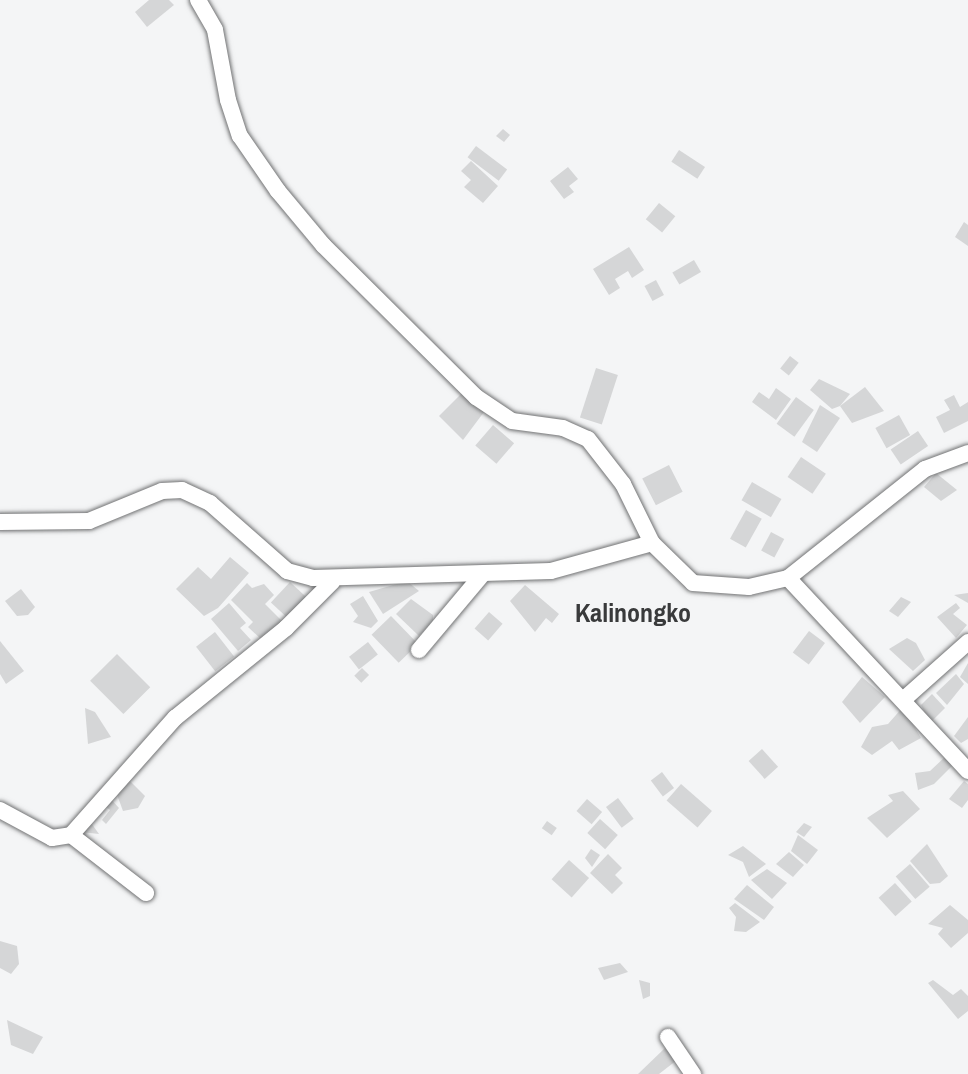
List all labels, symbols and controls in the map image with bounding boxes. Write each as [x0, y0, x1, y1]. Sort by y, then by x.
district label: Kalinongko [575, 597, 691, 629]

